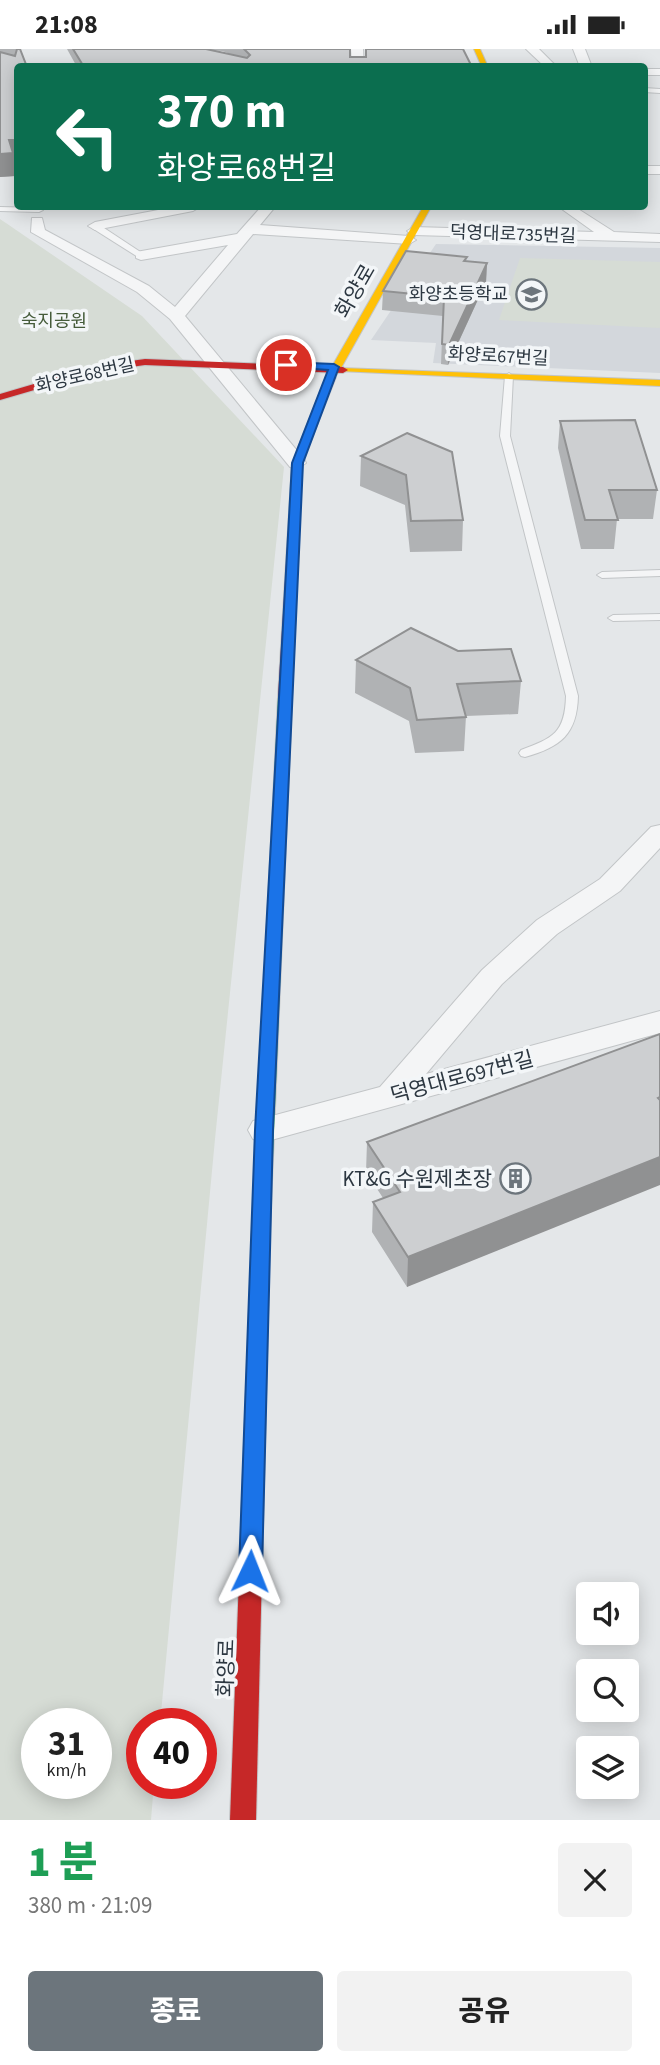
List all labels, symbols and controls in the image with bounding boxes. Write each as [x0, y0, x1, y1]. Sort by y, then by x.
text: 21:08 [35, 6, 98, 43]
text: 370 m [157, 77, 286, 147]
icon: left [42, 91, 133, 182]
text: 화양로68번길 [157, 146, 336, 192]
street label: 덕영대로735번길 [449, 220, 576, 249]
street label: 화양로 [328, 258, 382, 324]
school or university icon: 화양초등학교 [514, 277, 548, 311]
place label: 화양초등학교 [409, 282, 508, 307]
park label: 숙지공원 [21, 309, 87, 334]
pin [256, 335, 316, 395]
street label: 화양로67번길 [447, 341, 549, 372]
icon: arrive [267, 346, 305, 384]
street label: 화양로68번길 [33, 352, 137, 399]
street label: 덕영대로697번길 [387, 1043, 537, 1111]
building icon: KT&G 수원제초장 [498, 1162, 532, 1196]
place label: KT&G 수원제초장 [342, 1164, 492, 1194]
position arrow [213, 1534, 287, 1608]
map controls [576, 1582, 639, 1799]
button: sound [576, 1582, 639, 1645]
street label: 화양로 [210, 1639, 242, 1697]
button: search [576, 1659, 639, 1722]
speed limit sign: 40 [126, 1708, 217, 1799]
text: 31 [48, 1719, 85, 1769]
button: layers [576, 1736, 639, 1799]
text: km/h [47, 1758, 86, 1783]
text: 1 분 [28, 1833, 97, 1893]
button: close [558, 1843, 632, 1917]
text: 380 m · 21:09 [28, 1889, 152, 1922]
button: 종료 [28, 1971, 323, 2051]
button: 공유 [337, 1971, 632, 2051]

